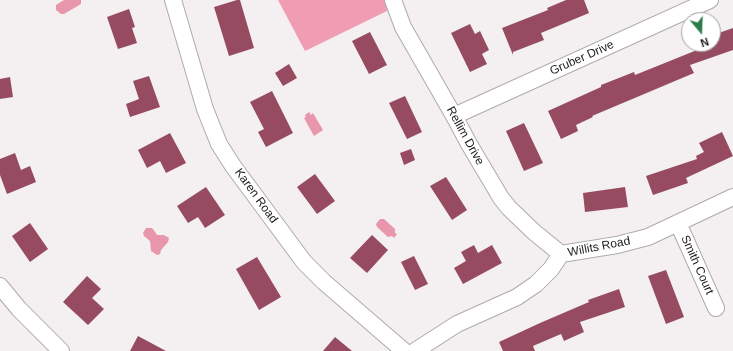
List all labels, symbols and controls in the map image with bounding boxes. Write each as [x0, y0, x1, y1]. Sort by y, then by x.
north arrow [681, 12, 721, 52]
text: N [699, 35, 710, 49]
street label: Gruber Drive [548, 37, 616, 79]
street label: Rellim Drive [443, 104, 487, 168]
street label: Karen Road [231, 166, 281, 226]
street label: Smith Court [678, 233, 716, 297]
street label: Willits Road [567, 234, 631, 260]

